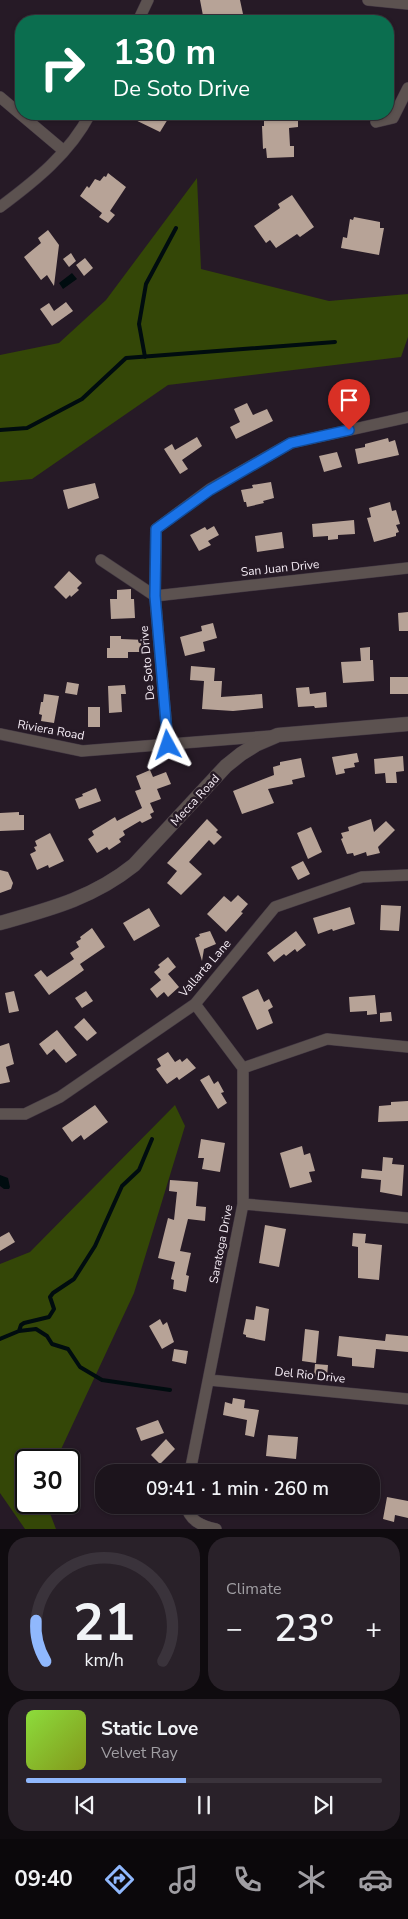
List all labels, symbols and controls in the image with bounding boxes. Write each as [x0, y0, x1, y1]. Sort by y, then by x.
text: 130 m [113, 29, 216, 76]
icon: right [30, 35, 95, 100]
text: De Soto Drive [113, 74, 250, 104]
pin [328, 379, 370, 430]
icon: arrive [335, 386, 363, 414]
street label: San Juan Drive [240, 556, 320, 580]
street label: De Soto Drive [136, 625, 158, 701]
street label: Riviera Road [16, 716, 86, 744]
position arrow [141, 718, 193, 770]
street label: Mecca Road [167, 771, 223, 829]
street label: Vallarta Lane [175, 936, 235, 1001]
street label: Saratoga Drive [206, 1203, 236, 1285]
street label: Del Rio Drive [274, 1363, 346, 1387]
speed limit sign: 30 [15, 1449, 80, 1514]
text: 09:41 · 1 min · 260 m [146, 1476, 329, 1502]
text: Climate [226, 1578, 281, 1600]
text: 21 [73, 1587, 135, 1658]
text: 23° [274, 1603, 334, 1654]
text: − [226, 1610, 243, 1648]
text: + [365, 1610, 382, 1648]
text: km/h [84, 1648, 124, 1672]
text: Static Love [101, 1716, 198, 1742]
text: Velvet Ray [101, 1742, 178, 1764]
icon: previous [71, 1791, 99, 1819]
icon: pause [190, 1791, 218, 1819]
icon: next [309, 1791, 337, 1819]
icon: directions [102, 1862, 137, 1897]
icon: music [166, 1862, 201, 1897]
icon: phone [230, 1862, 265, 1897]
icon: climate [294, 1862, 329, 1897]
icon: car [358, 1862, 393, 1897]
text: 09:40 [15, 1864, 73, 1894]

